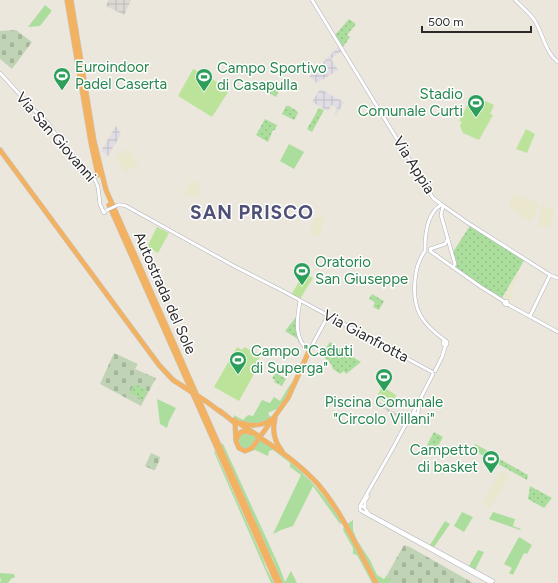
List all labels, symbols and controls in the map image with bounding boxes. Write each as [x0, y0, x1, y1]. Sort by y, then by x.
scale bar [422, 8, 531, 34]
text: 500 m [428, 15, 463, 29]
place label: Euroindoor Padel Caserta [75, 58, 167, 93]
place label: Campo Sportivo di Casapulla [217, 59, 327, 94]
sports icon: Euroindoor Padel Caserta [52, 66, 72, 91]
sports icon: Campo Sportivo di Casapulla [194, 67, 214, 92]
place label: Stadio Comunale Curti [358, 85, 463, 120]
street label: Via San Giovanni [12, 88, 100, 186]
sports icon: Stadio Comunale Curti [466, 93, 486, 118]
street label: Via Appia [389, 133, 439, 197]
district label: SAN PRISCO [190, 201, 314, 224]
street label: Autostrada del Sole [130, 229, 200, 357]
place label: Oratorio San Giuseppe [315, 253, 408, 288]
sports icon: Oratorio San Giuseppe [292, 261, 312, 286]
street label: Via Gianfrotta [320, 306, 412, 366]
place label: Campo "Caduti di Superga" [251, 342, 353, 377]
sports icon: Campo "Caduti di Superga" [228, 350, 248, 375]
sports icon: Piscina Comunale "Circolo Villani" [374, 367, 394, 392]
place label: Piscina Comunale "Circolo Villani" [325, 393, 443, 428]
place label: Campetto di basket [410, 441, 478, 476]
sports icon: Campetto di basket [481, 449, 501, 474]

